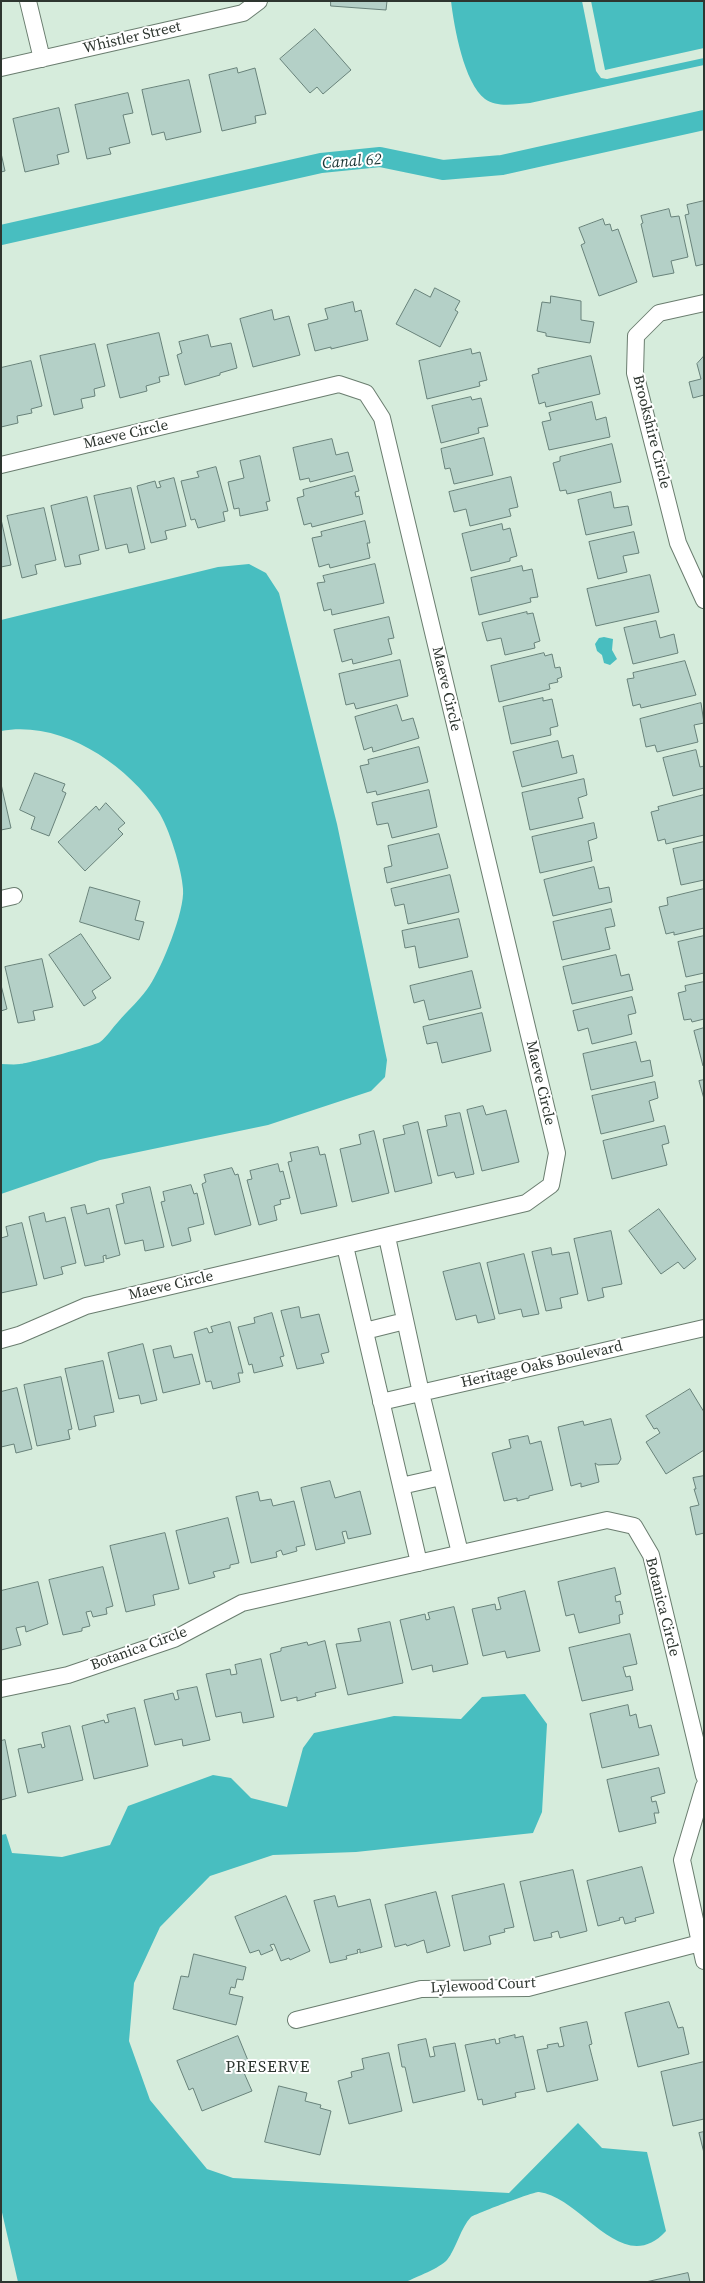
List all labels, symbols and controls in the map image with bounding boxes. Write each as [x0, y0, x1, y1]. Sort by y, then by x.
street label: Whistler Street [81, 18, 183, 58]
water label: Canal 62 [322, 150, 382, 174]
street label: Brookshire Circle [628, 373, 674, 491]
street label: Maeve Circle [82, 417, 170, 453]
street label: Maeve Circle [428, 645, 464, 733]
street label: Maeve Circle [522, 1039, 558, 1127]
street label: Maeve Circle [127, 1268, 215, 1304]
street label: Heritage Oaks Boulevard [459, 1338, 625, 1392]
street label: Botanica Circle [641, 1556, 683, 1658]
street label: Botanica Circle [88, 1623, 190, 1675]
street label: Lylewood Court [430, 1974, 536, 1998]
district label: PRESERVE [225, 2058, 311, 2078]

